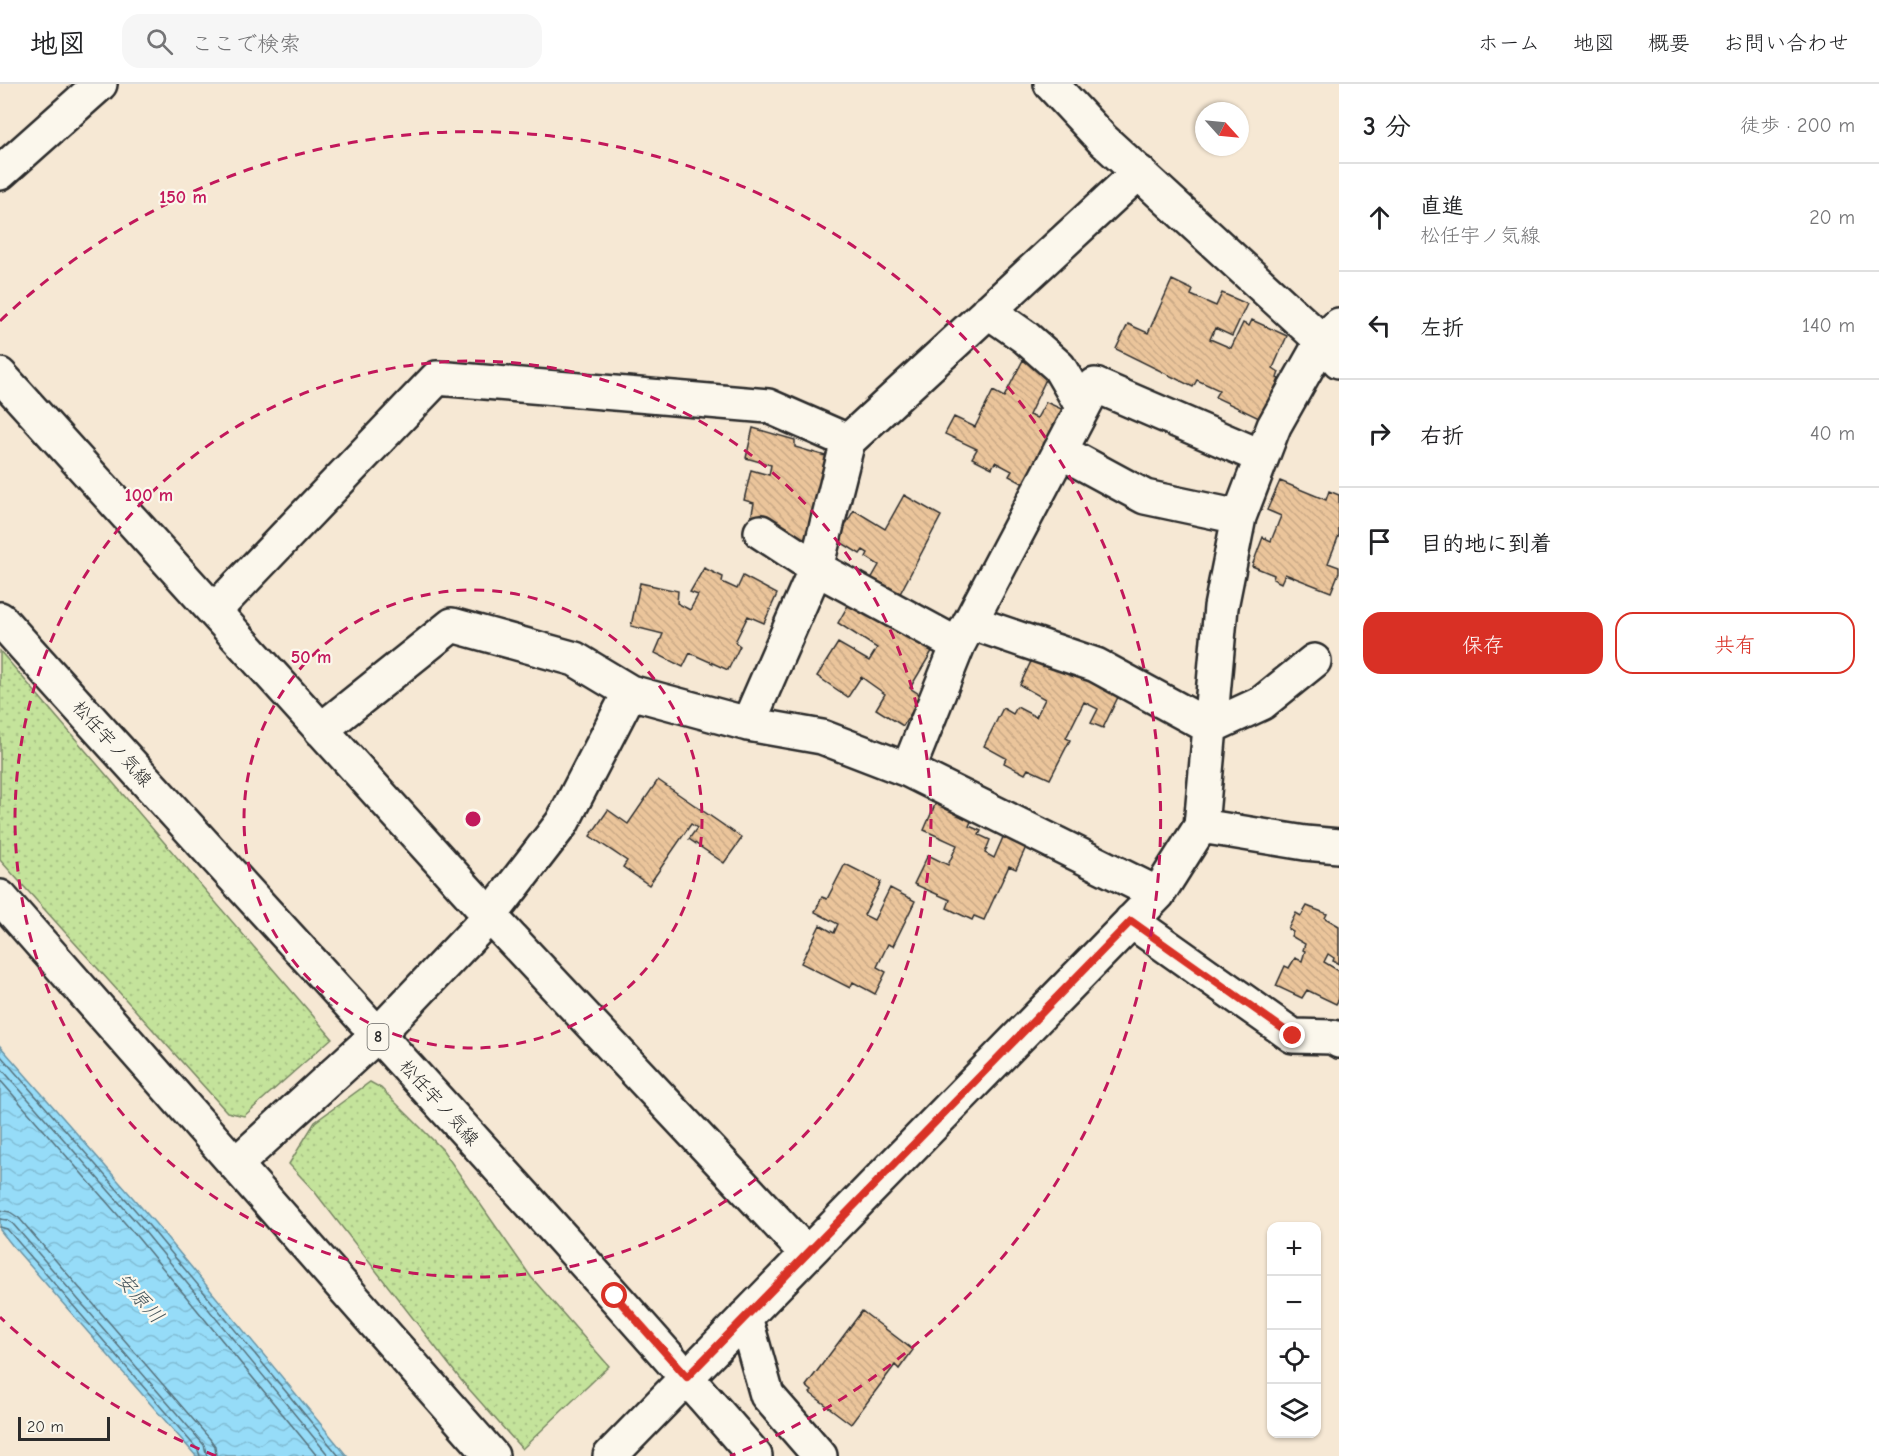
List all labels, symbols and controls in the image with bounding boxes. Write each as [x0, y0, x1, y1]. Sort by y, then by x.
search box [122, 14, 542, 68]
icon: search [143, 25, 176, 58]
text: 地図 [30, 28, 86, 60]
text: ここで検索 [191, 31, 301, 57]
text: ホーム [1478, 31, 1540, 55]
text: 地図 [1573, 31, 1615, 55]
text: 概要 [1648, 31, 1690, 55]
text: お問い合わせ [1723, 31, 1849, 55]
north arrow [1195, 102, 1249, 156]
text: 3 分 [1363, 112, 1411, 142]
text: 徒歩 · 200 m [1740, 114, 1855, 137]
text: 150 m [159, 187, 207, 208]
text: 直進 [1420, 193, 1464, 219]
icon: ahead [1363, 201, 1396, 234]
text: 20 m [1809, 206, 1855, 229]
text: 松任宇ノ気線 [1420, 224, 1540, 247]
icon: left [1363, 309, 1396, 342]
text: 140 m [1802, 314, 1855, 337]
text: 左折 [1420, 315, 1464, 341]
icon: right [1363, 417, 1396, 450]
text: 40 m [1810, 422, 1855, 445]
text: 右折 [1420, 423, 1464, 449]
text: 100 m [125, 485, 173, 506]
icon: arrive [1363, 525, 1396, 558]
text: 目的地に到着 [1420, 531, 1552, 557]
button: 保存 [1363, 612, 1603, 674]
button: 共有 [1615, 612, 1855, 674]
text: 50 m [291, 647, 331, 668]
street label: 松任宇ノ気線 [68, 697, 156, 791]
centre of rings [463, 809, 483, 829]
route end [1279, 1022, 1305, 1048]
road number: 8 [368, 1024, 388, 1050]
street label: 松任宇ノ気線 [395, 1056, 483, 1150]
map controls [1267, 1222, 1321, 1438]
button: + [1267, 1222, 1321, 1276]
water label: 安原川 [111, 1268, 169, 1328]
button: − [1267, 1276, 1321, 1330]
route start [601, 1282, 627, 1308]
button: locate [1267, 1330, 1321, 1384]
button: layers [1267, 1384, 1321, 1438]
scale bar [18, 1414, 110, 1442]
text: 20 m [27, 1418, 64, 1436]

